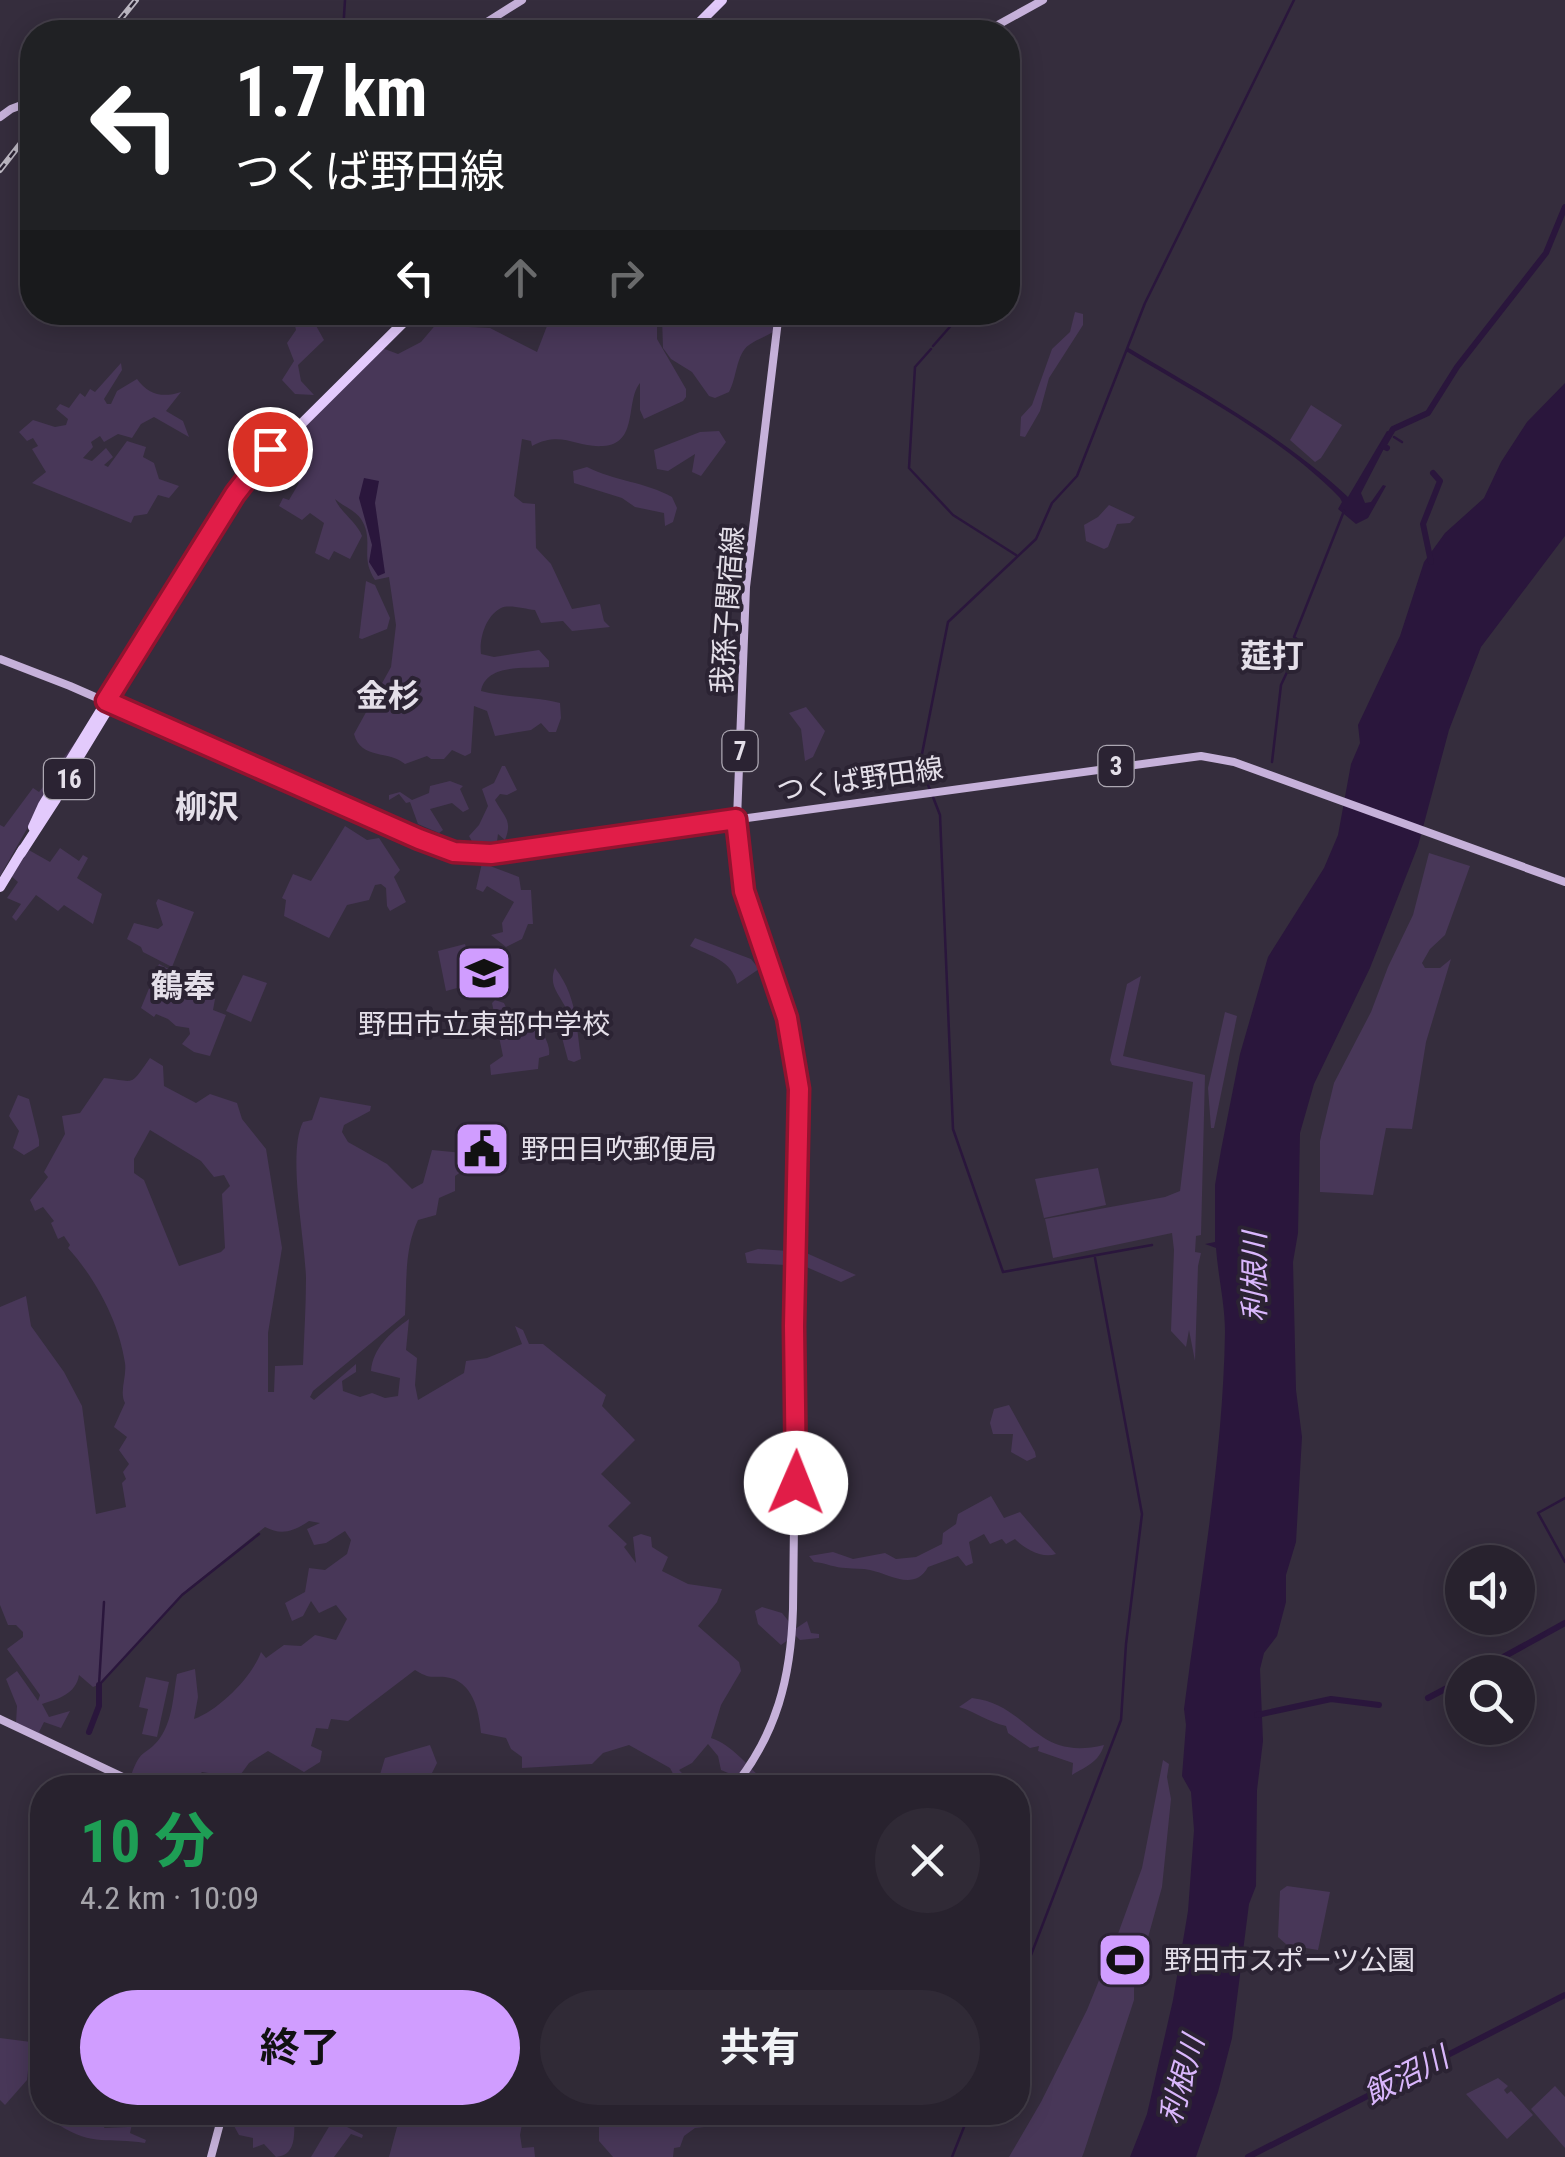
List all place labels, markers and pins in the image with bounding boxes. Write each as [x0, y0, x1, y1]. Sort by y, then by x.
pin [228, 407, 313, 492]
school or university icon: 野田市立東部中学校 [454, 943, 514, 1003]
place label: 野田市立東部中学校 [358, 1008, 610, 1041]
public building icon: 野田目吹郵便局 [452, 1119, 512, 1179]
place label: 野田目吹郵便局 [521, 1133, 717, 1166]
sports icon: 野田市スポーツ公園 [1095, 1930, 1155, 1990]
place label: 野田市スポーツ公園 [1164, 1944, 1415, 1977]

